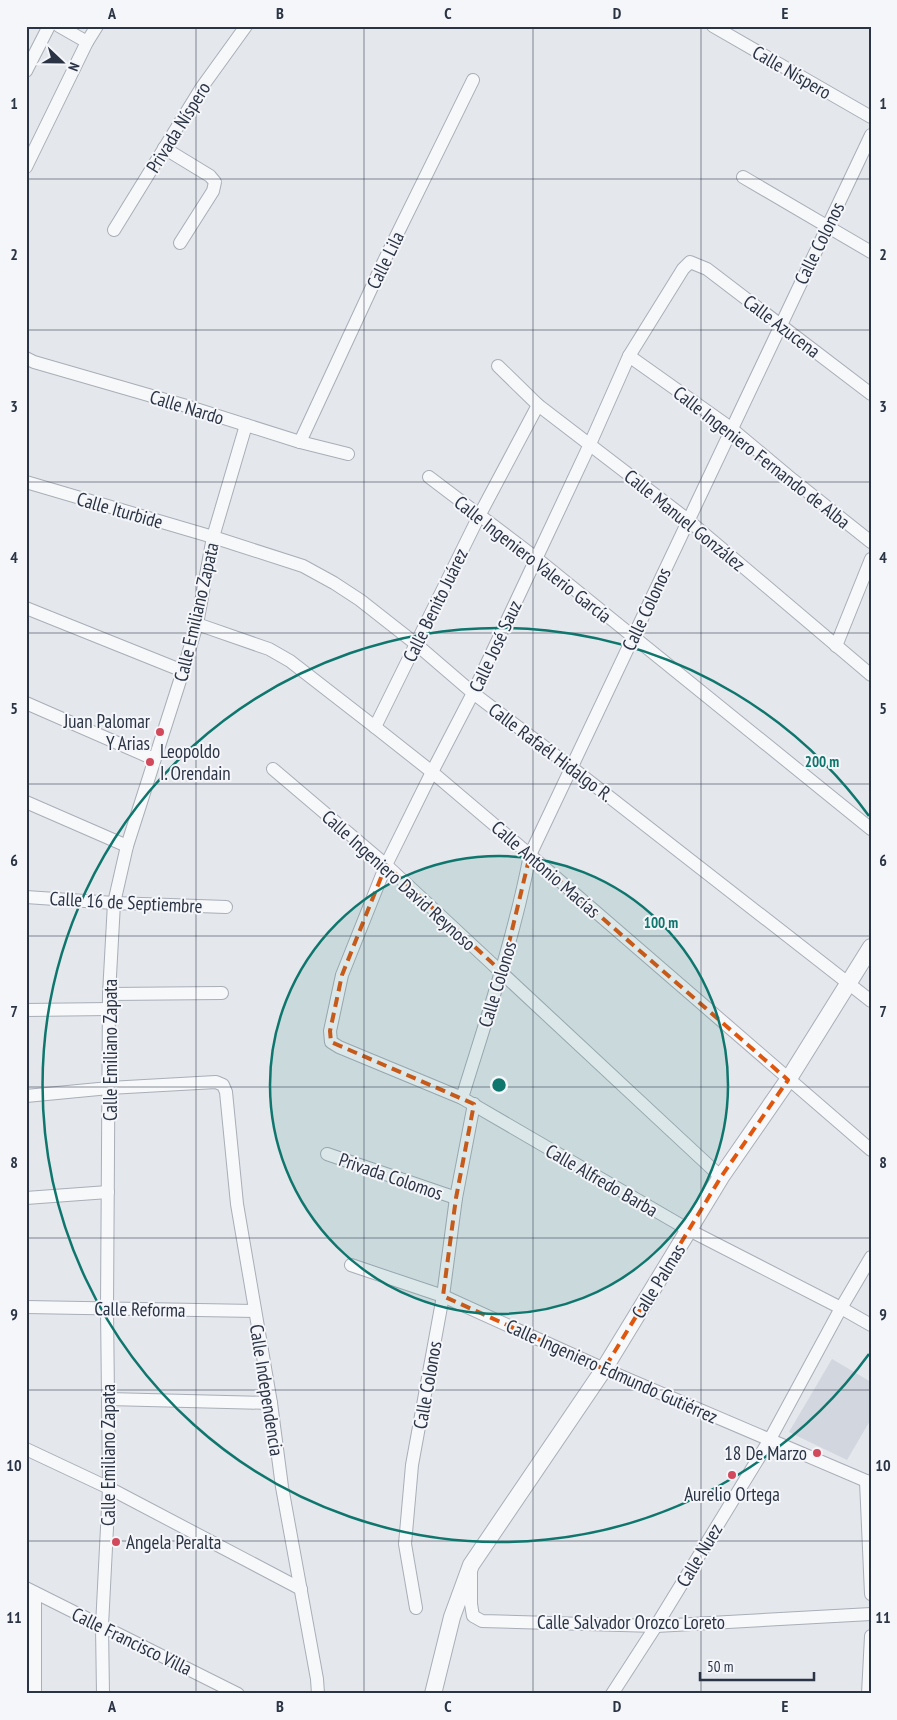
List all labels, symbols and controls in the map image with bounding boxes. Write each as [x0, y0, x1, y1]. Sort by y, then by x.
text: A [107, 3, 117, 23]
text: B [276, 3, 284, 23]
text: C [444, 3, 452, 23]
text: D [613, 3, 622, 23]
text: E [782, 3, 789, 23]
north arrow [38, 38, 88, 88]
street label: Calle Níspero [748, 40, 836, 104]
text: N [64, 60, 84, 74]
street label: Privada Níspero [141, 77, 215, 177]
text: 1 [10, 93, 18, 113]
text: 1 [879, 93, 887, 113]
street label: Calle Colonos [789, 198, 849, 288]
street label: Calle Lila [361, 227, 409, 293]
text: 2 [10, 244, 18, 264]
text: 2 [879, 244, 887, 264]
street label: Calle Azucena [739, 289, 825, 363]
street label: Calle Ingeniero Fernando de Alba [669, 380, 855, 534]
street label: Calle Nardo [147, 384, 227, 430]
text: 3 [10, 396, 18, 416]
text: 3 [879, 396, 887, 416]
street label: Calle Manuel González [620, 464, 750, 576]
street label: Calle Iturbide [74, 486, 166, 534]
street label: Calle Ingeniero Valerio García [450, 490, 616, 628]
street label: Calle Emiliano Zapata [168, 540, 224, 684]
street label: Calle Benito Juárez [397, 544, 473, 666]
text: 4 [10, 547, 18, 567]
text: 4 [879, 547, 887, 567]
street label: Calle Colonos [616, 564, 676, 654]
street label: Calle José Sauz [463, 596, 527, 696]
street label: Calle Rafaél Hidalgo R. [484, 697, 618, 807]
text: 5 [10, 698, 18, 718]
text: 5 [879, 698, 887, 718]
place label: Juan Palomar Y Arias [63, 709, 151, 755]
marker: Juan Palomar Y Arias [154, 726, 166, 738]
place label: Leopoldo I. Orendain [160, 739, 231, 785]
text: 200 m [805, 752, 839, 771]
marker: Leopoldo I. Orendain [144, 756, 156, 768]
street label: Calle Ingeniero David Reynoso [317, 805, 481, 955]
street label: Calle Antonio Macías [487, 815, 605, 923]
text: 6 [10, 850, 18, 870]
text: 6 [879, 850, 887, 870]
street label: Calle 16 de Septiembre [49, 886, 203, 918]
text: 100 m [644, 913, 678, 932]
street label: Calle Colonos [473, 938, 521, 1030]
street label: Calle Emiliano Zapata [98, 979, 122, 1121]
text: 7 [10, 1001, 18, 1021]
text: 7 [879, 1001, 887, 1021]
centre of rings [490, 1076, 508, 1094]
street label: Calle Alfredo Barba [542, 1138, 662, 1222]
street label: Privada Colomos [336, 1147, 446, 1205]
text: 8 [10, 1152, 18, 1172]
text: 8 [879, 1152, 887, 1172]
street label: Calle Palmas [626, 1239, 690, 1323]
street label: Calle Reforma [94, 1296, 186, 1322]
text: 9 [10, 1304, 18, 1324]
text: 9 [879, 1304, 887, 1324]
street label: Calle Ingeniero Edmundo Gutiérrez [503, 1313, 722, 1429]
street label: Calle Independencia [245, 1322, 289, 1458]
street label: Calle Colonos [407, 1339, 447, 1431]
street label: Calle Emiliano Zapata [96, 1384, 120, 1526]
place label: 18 De Marzo [724, 1441, 807, 1465]
marker: 18 De Marzo [811, 1447, 823, 1459]
text: 10 [6, 1455, 22, 1475]
text: 10 [875, 1455, 891, 1475]
marker: Aurelio Ortega [726, 1469, 738, 1481]
place label: Aurelio Ortega [684, 1482, 780, 1506]
street label: Calle Nuez [671, 1519, 727, 1591]
place label: Angela Peralta [126, 1530, 221, 1554]
marker: Angela Peralta [110, 1536, 122, 1548]
street label: Calle Francisco Villa [68, 1602, 196, 1680]
text: 11 [6, 1607, 22, 1627]
text: 11 [875, 1607, 891, 1627]
street label: Calle Salvador Orozco Loreto [537, 1610, 725, 1634]
scale bar [700, 1650, 813, 1682]
text: 50 m [707, 1657, 733, 1676]
text: A [107, 1696, 117, 1716]
text: B [276, 1696, 284, 1716]
text: C [444, 1696, 452, 1716]
text: D [613, 1696, 622, 1716]
text: E [782, 1696, 789, 1716]

